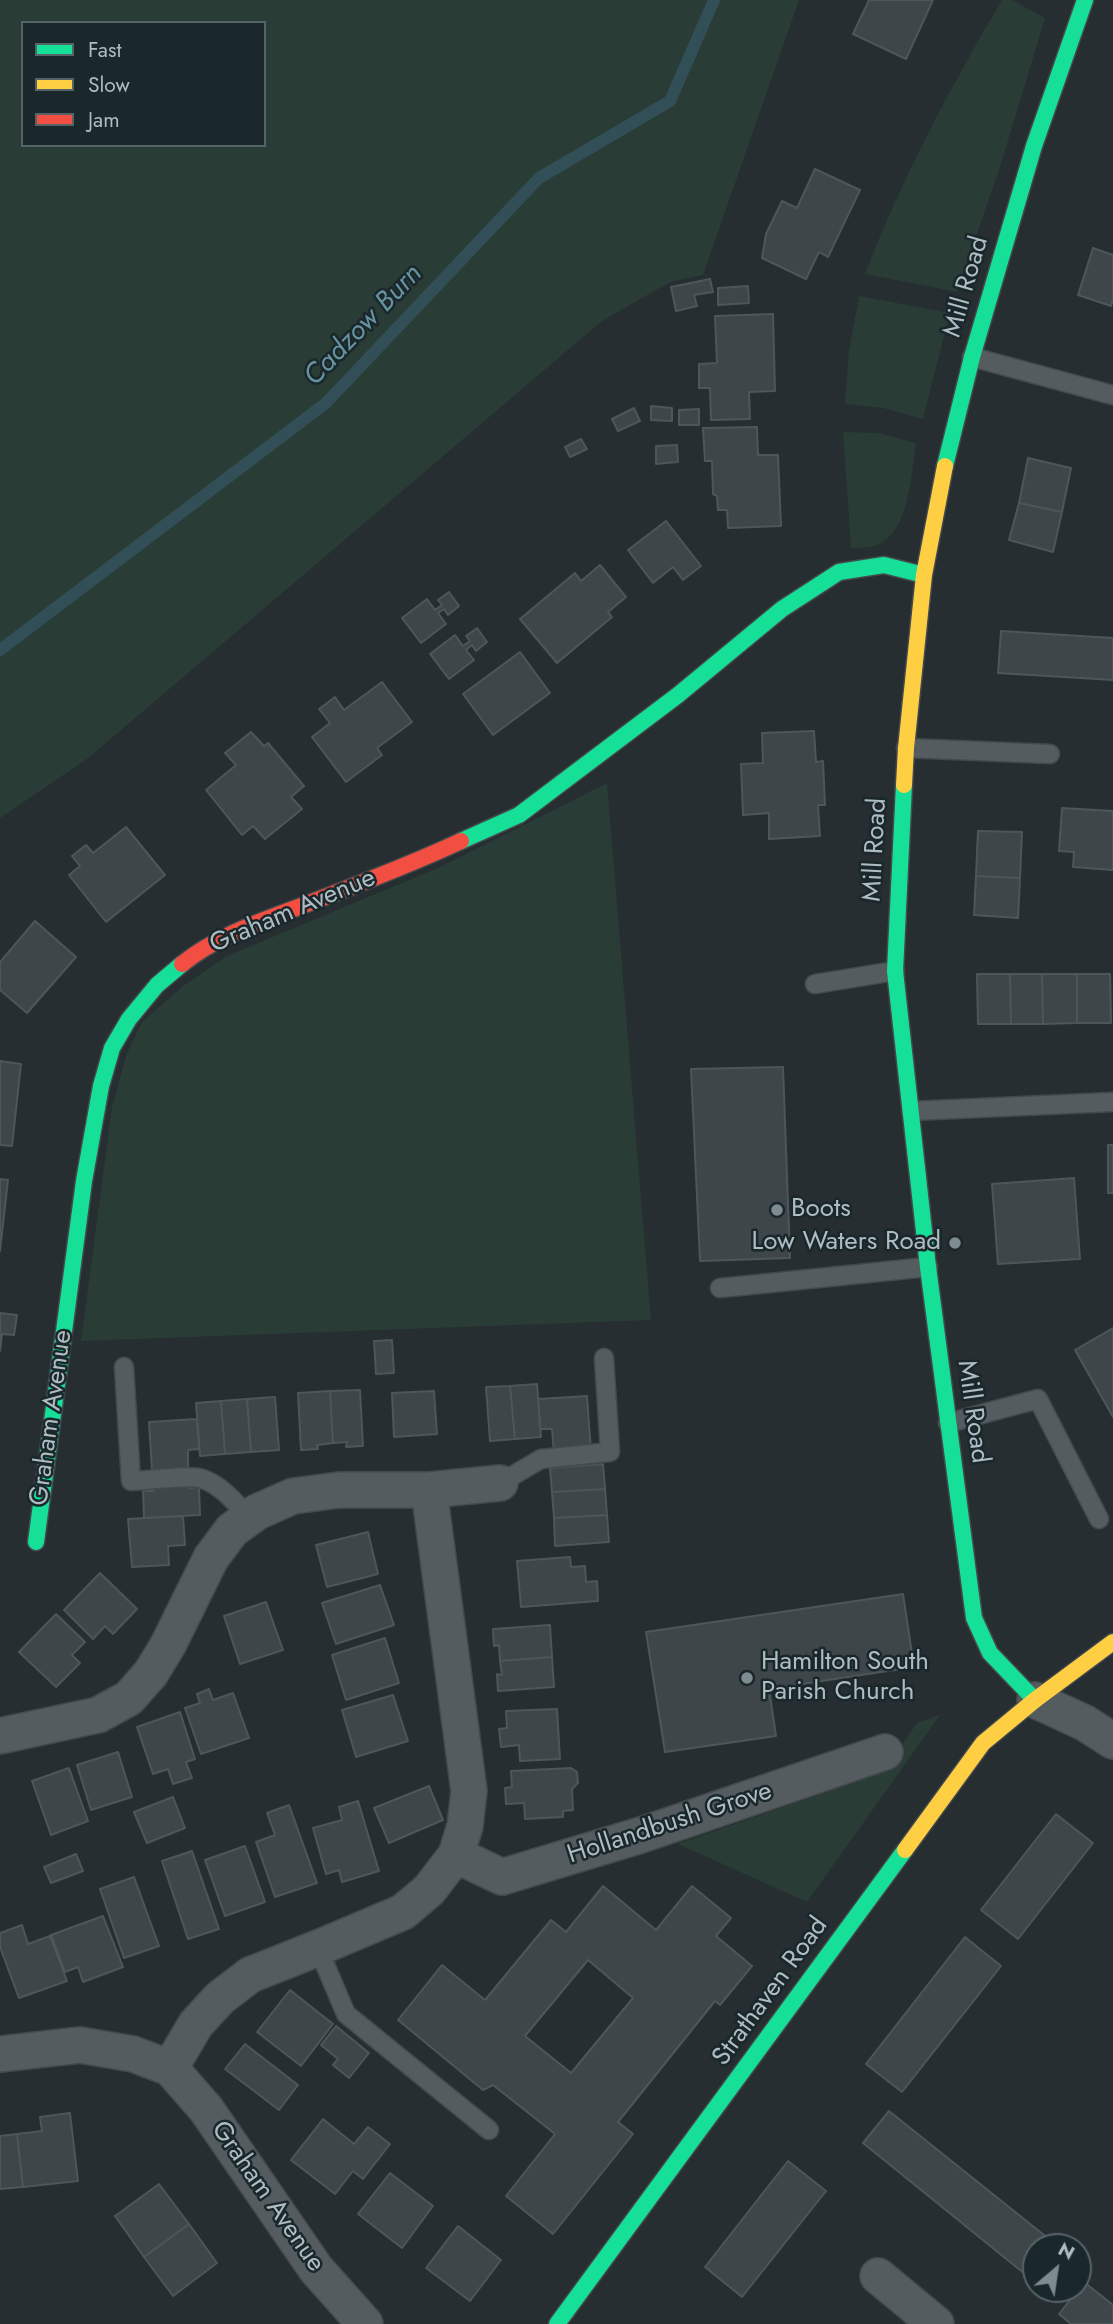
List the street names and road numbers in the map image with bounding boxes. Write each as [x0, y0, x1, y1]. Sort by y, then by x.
street label: Mill Road [938, 233, 996, 341]
street label: Mill Road [858, 797, 894, 903]
street label: Graham Avenue [206, 863, 380, 961]
street label: Graham Avenue [24, 1328, 80, 1508]
street label: Mill Road [949, 1359, 995, 1465]
street label: Hollandbush Grove [564, 1776, 776, 1872]
street label: Strathaven Road [707, 1912, 835, 2072]
street label: Graham Avenue [204, 2116, 330, 2278]

